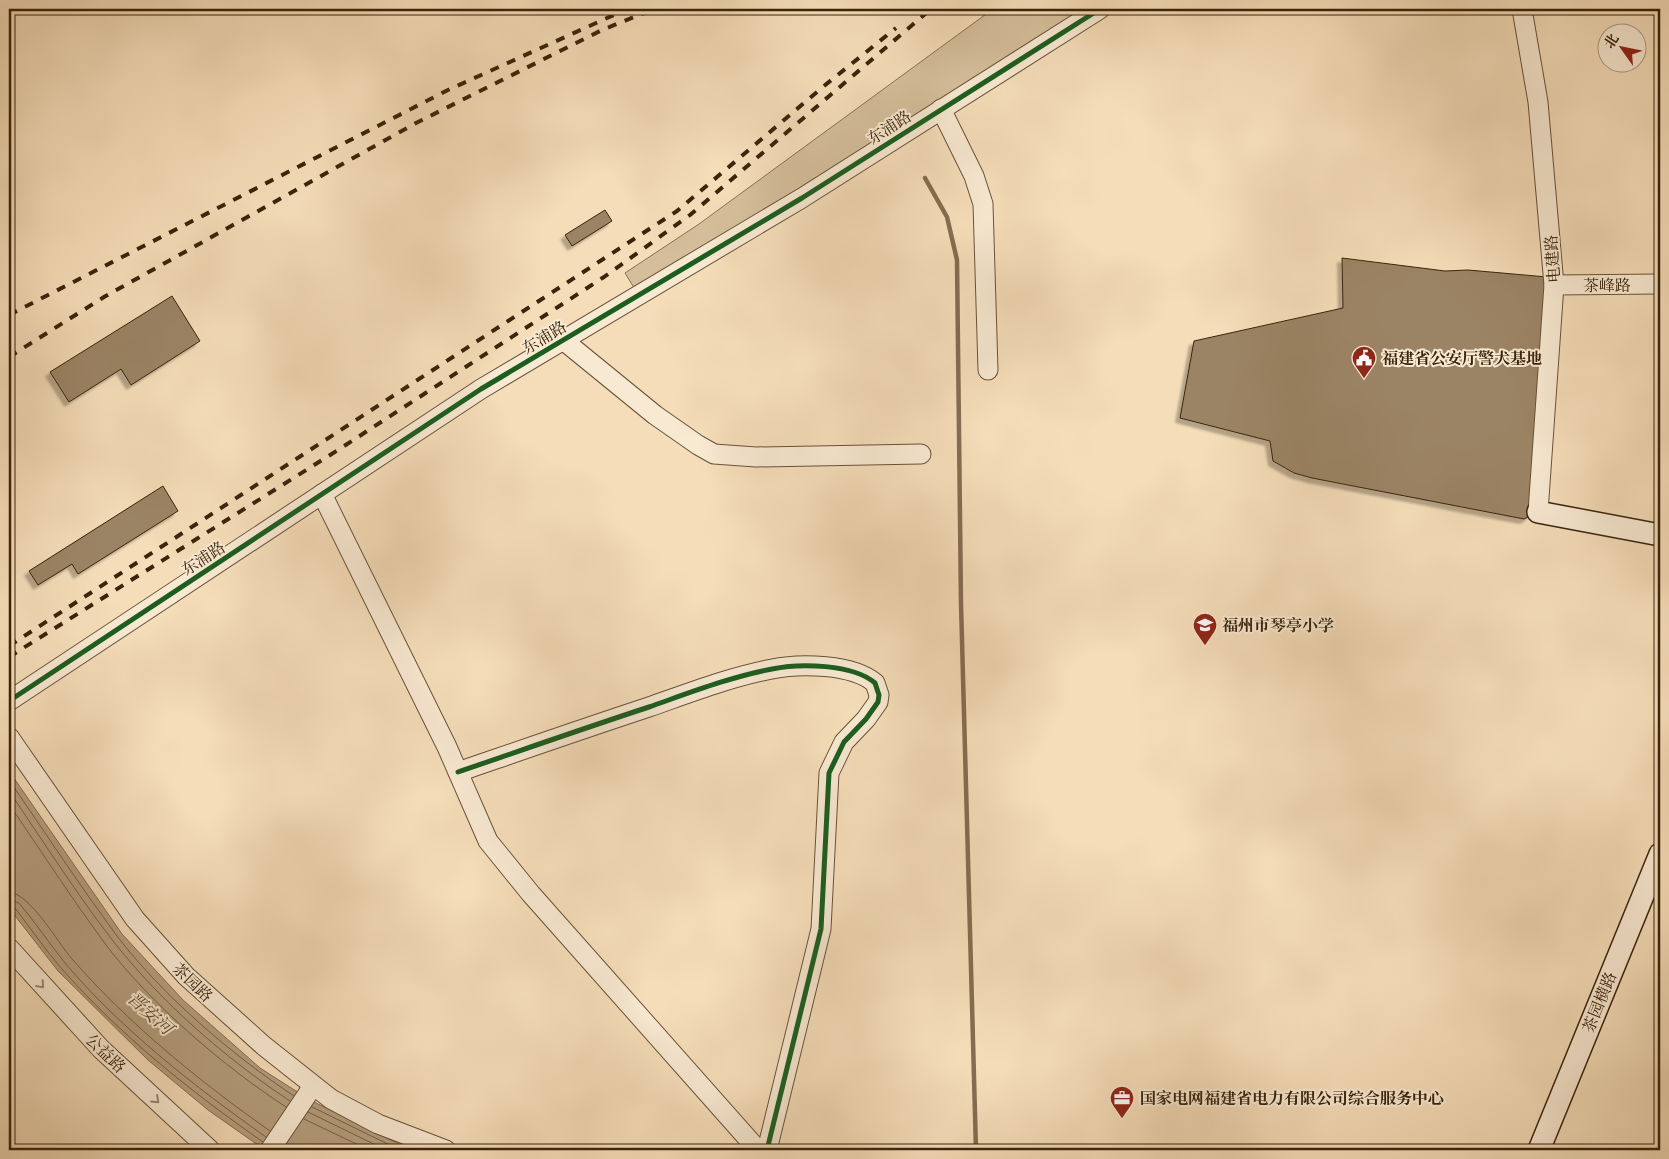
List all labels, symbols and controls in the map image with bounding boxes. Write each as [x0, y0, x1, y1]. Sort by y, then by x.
north arrow [1596, 22, 1646, 72]
text: 北 [1601, 31, 1622, 52]
street label: 东浦路 [864, 106, 915, 149]
street label: 电建路 [1541, 234, 1565, 284]
street label: 茶峰路 [1583, 276, 1631, 296]
street label: 东浦路 [519, 317, 570, 359]
public building icon: 福建省公安厅警犬基地 [1351, 345, 1377, 379]
place label: 福建省公安厅警犬基地 [1382, 349, 1542, 369]
street label: 东浦路 [178, 537, 229, 580]
school or university icon: 福州市琴亭小学 [1192, 612, 1218, 646]
place label: 福州市琴亭小学 [1222, 616, 1334, 636]
street label: 茶园路 [168, 959, 217, 1007]
street label: 茶园横路 [1579, 969, 1621, 1036]
one-way arrow [35, 979, 43, 988]
water label: 晋安河 [122, 987, 180, 1042]
street label: 公益路 [81, 1030, 130, 1078]
office icon: 国家电网福建省电力有限公司综合服务中心 [1109, 1085, 1135, 1119]
place label: 国家电网福建省电力有限公司综合服务中心 [1140, 1089, 1444, 1109]
one-way arrow [150, 1094, 159, 1103]

